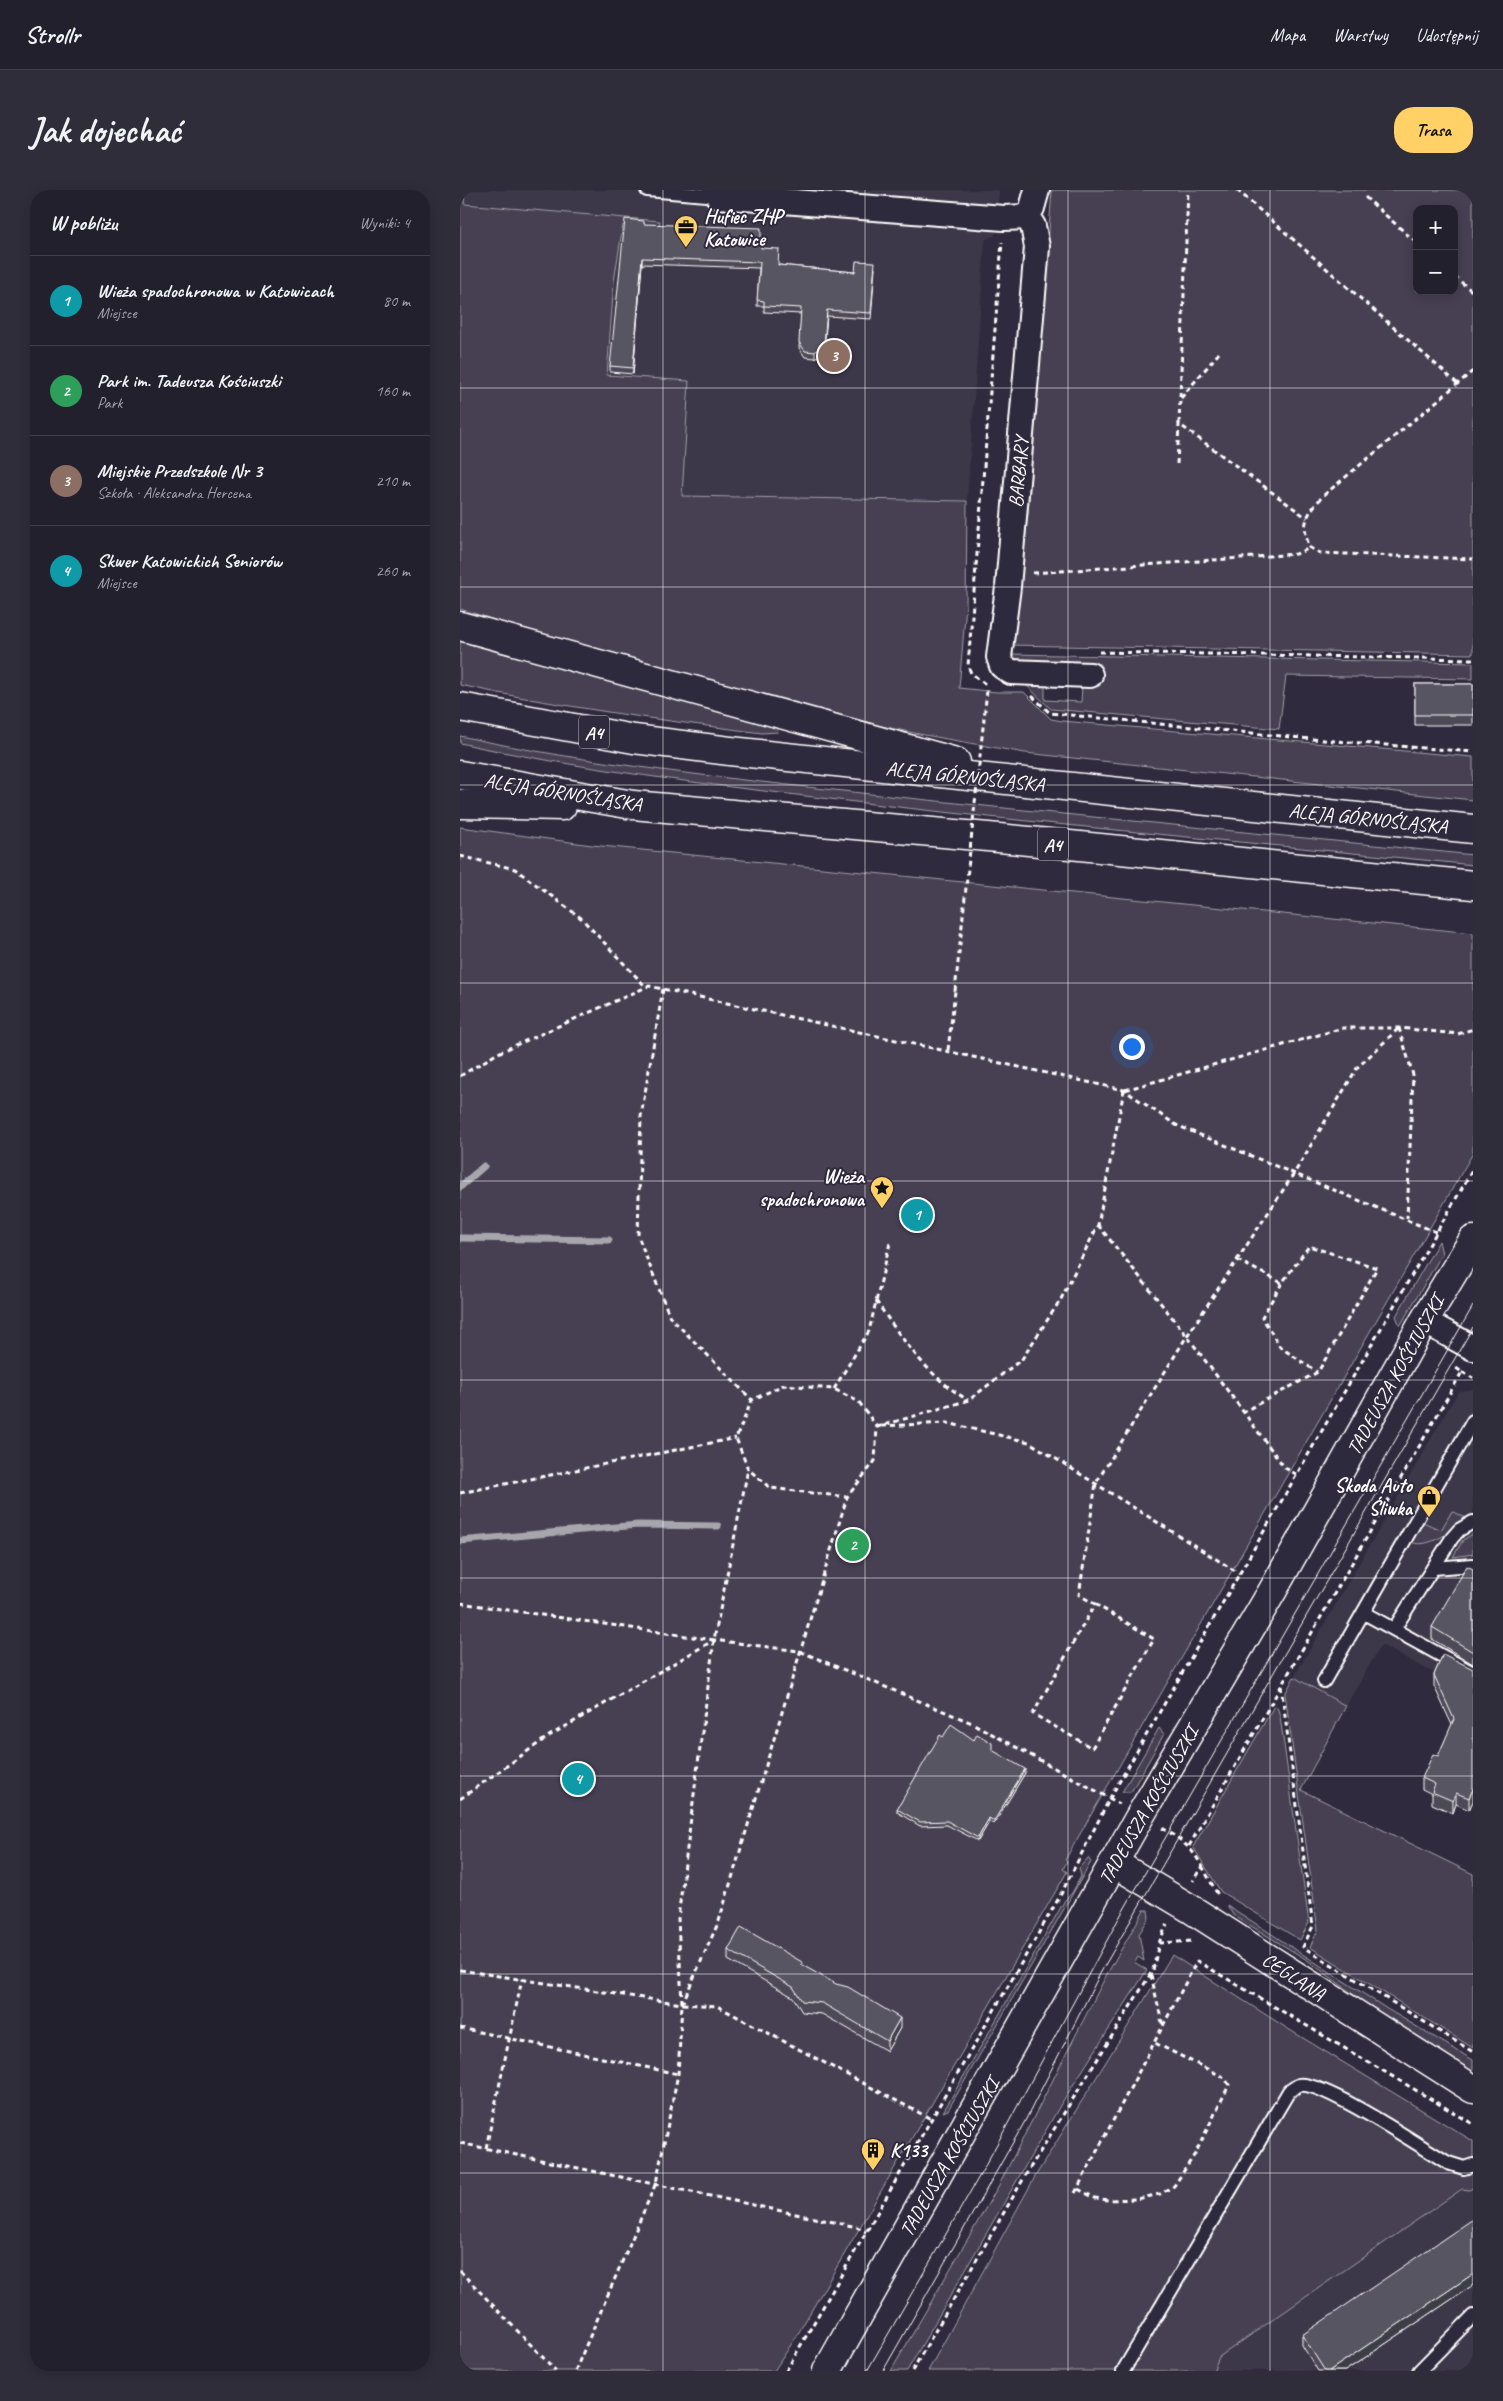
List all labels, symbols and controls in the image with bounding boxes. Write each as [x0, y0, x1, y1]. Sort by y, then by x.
text: Strollr [25, 20, 80, 50]
text: Mapa [1270, 24, 1305, 46]
text: Warstwy [1333, 24, 1388, 46]
text: Udostępnij [1416, 24, 1478, 46]
button: Trasa [1394, 107, 1473, 153]
text: Jak dojechać [30, 108, 181, 153]
place label: Hufiec ZHP Katowice [704, 204, 786, 252]
map controls [1413, 205, 1458, 295]
button: + [1413, 205, 1458, 250]
text: W pobliżu [50, 210, 117, 236]
text: Wyniki: 4 [359, 213, 410, 233]
office icon: Hufiec ZHP Katowice [673, 214, 699, 248]
button: − [1413, 250, 1458, 295]
text: Wieża spadochronowa w Katowicach [97, 279, 334, 303]
text: 1 [62, 291, 70, 311]
text: 80 m [383, 291, 410, 311]
text: Miejsce [97, 303, 137, 323]
pin: 3 [818, 337, 850, 375]
text: Park im. Tadeusza Kościuszki [97, 369, 281, 393]
text: 2 [62, 381, 70, 401]
text: 160 m [376, 381, 410, 401]
text: Park [97, 393, 122, 413]
street label: BARBARY [1003, 433, 1034, 509]
text: Miejskie Przedszkole Nr 3 [97, 459, 262, 483]
text: 3 [62, 471, 70, 491]
text: 210 m [376, 471, 410, 491]
text: Szkoła · Aleksandra Hercena [97, 483, 251, 503]
text: Skwer Katowickich Seniorów [97, 549, 282, 573]
text: 4 [62, 561, 70, 581]
text: 260 m [376, 561, 410, 581]
text: Miejsce [97, 573, 137, 593]
road number: A4 [579, 716, 609, 748]
street label: ALEJA GÓRNOŚLĄSKA [885, 756, 1046, 797]
street label: ALEJA GÓRNOŚLĄSKA [482, 768, 644, 817]
street label: ALEJA GÓRNOŚLĄSKA [1288, 798, 1449, 839]
road number: A4 [1038, 828, 1068, 861]
your location [1119, 1034, 1145, 1060]
place label: Wieża spadochronowa [759, 1164, 866, 1212]
place icon: Wieża spadochronowa [869, 1175, 895, 1209]
pin: 1 [901, 1196, 933, 1234]
street label: TADEUSZA KOŚCIUSZKI [1341, 1288, 1452, 1459]
place label: Skoda Auto Śliwka [1334, 1473, 1414, 1521]
shop icon: Skoda Auto Śliwka [1416, 1484, 1442, 1518]
pin: 2 [837, 1526, 869, 1564]
street label: TADEUSZA KOŚCIUSZKI [1093, 1718, 1206, 1889]
pin: 4 [562, 1760, 594, 1798]
street label: CEGLANA [1257, 1947, 1331, 2007]
street label: TADEUSZA KOŚCIUSZKI [894, 2070, 1007, 2241]
building icon: K133 [860, 2137, 886, 2171]
place label: K133 [890, 2138, 929, 2163]

